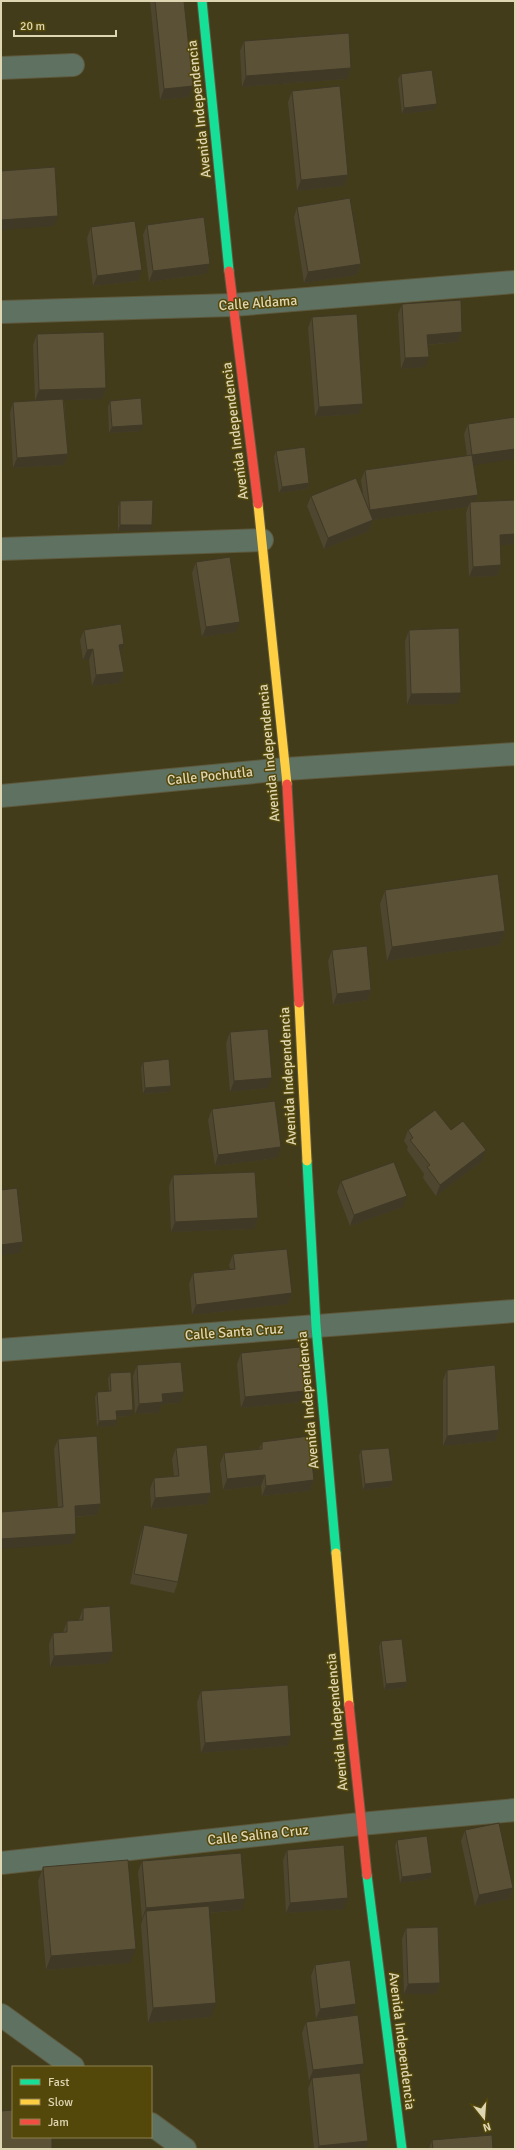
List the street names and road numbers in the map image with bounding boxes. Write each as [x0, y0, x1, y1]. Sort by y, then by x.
street label: Avenida Independencia [183, 39, 215, 179]
street label: Calle Aldama [218, 292, 298, 314]
street label: Avenida Independencia [218, 361, 252, 501]
street label: Avenida Independencia [254, 683, 284, 823]
street label: Calle Pochutla [166, 763, 254, 789]
street label: Avenida Independencia [276, 1006, 300, 1146]
street label: Calle Santa Cruz [184, 1320, 284, 1344]
street label: Avenida Independencia [293, 1330, 323, 1470]
street label: Avenida Independencia [322, 1652, 352, 1792]
street label: Calle Salina Cruz [207, 1821, 309, 1849]
street label: Avenida Independencia [385, 1971, 419, 2111]

